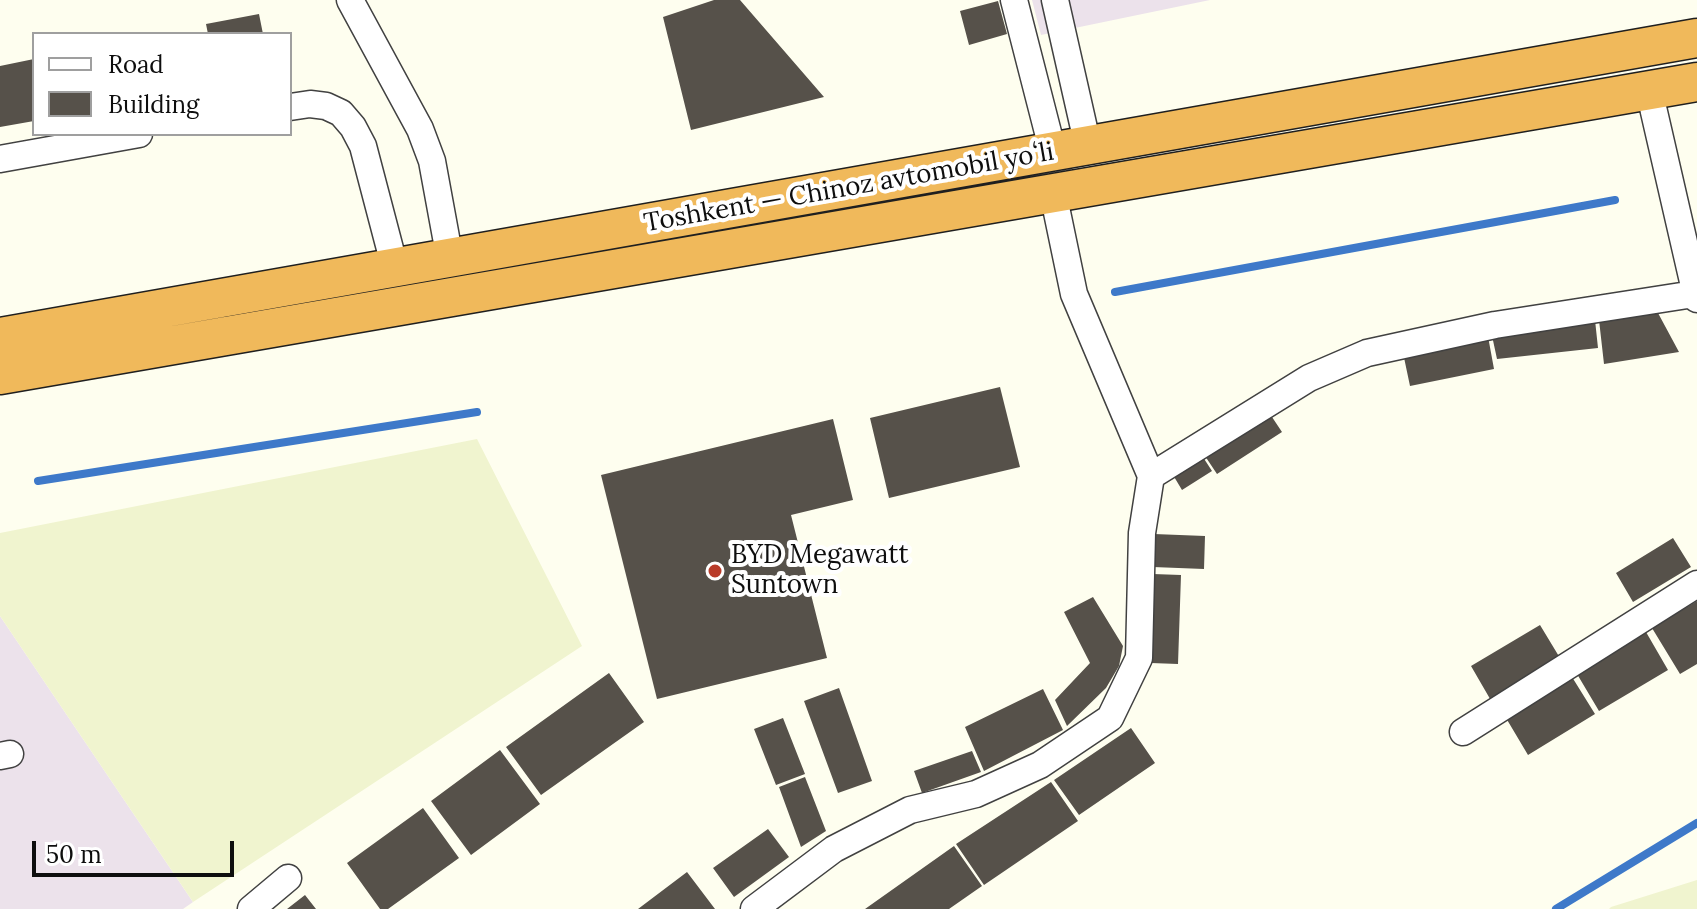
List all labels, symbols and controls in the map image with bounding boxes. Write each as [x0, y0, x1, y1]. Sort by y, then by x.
legend [32, 32, 292, 136]
text: Road [108, 49, 164, 80]
text: Building [108, 89, 199, 120]
street label: Toshkent — Chinoz avtomobil yoʻli [642, 137, 1056, 239]
place label: BYD Megawatt Suntown [731, 540, 909, 602]
marker: BYD Megawatt Suntown [706, 562, 724, 580]
scale bar [36, 825, 238, 875]
text: 50 m [46, 839, 102, 870]

